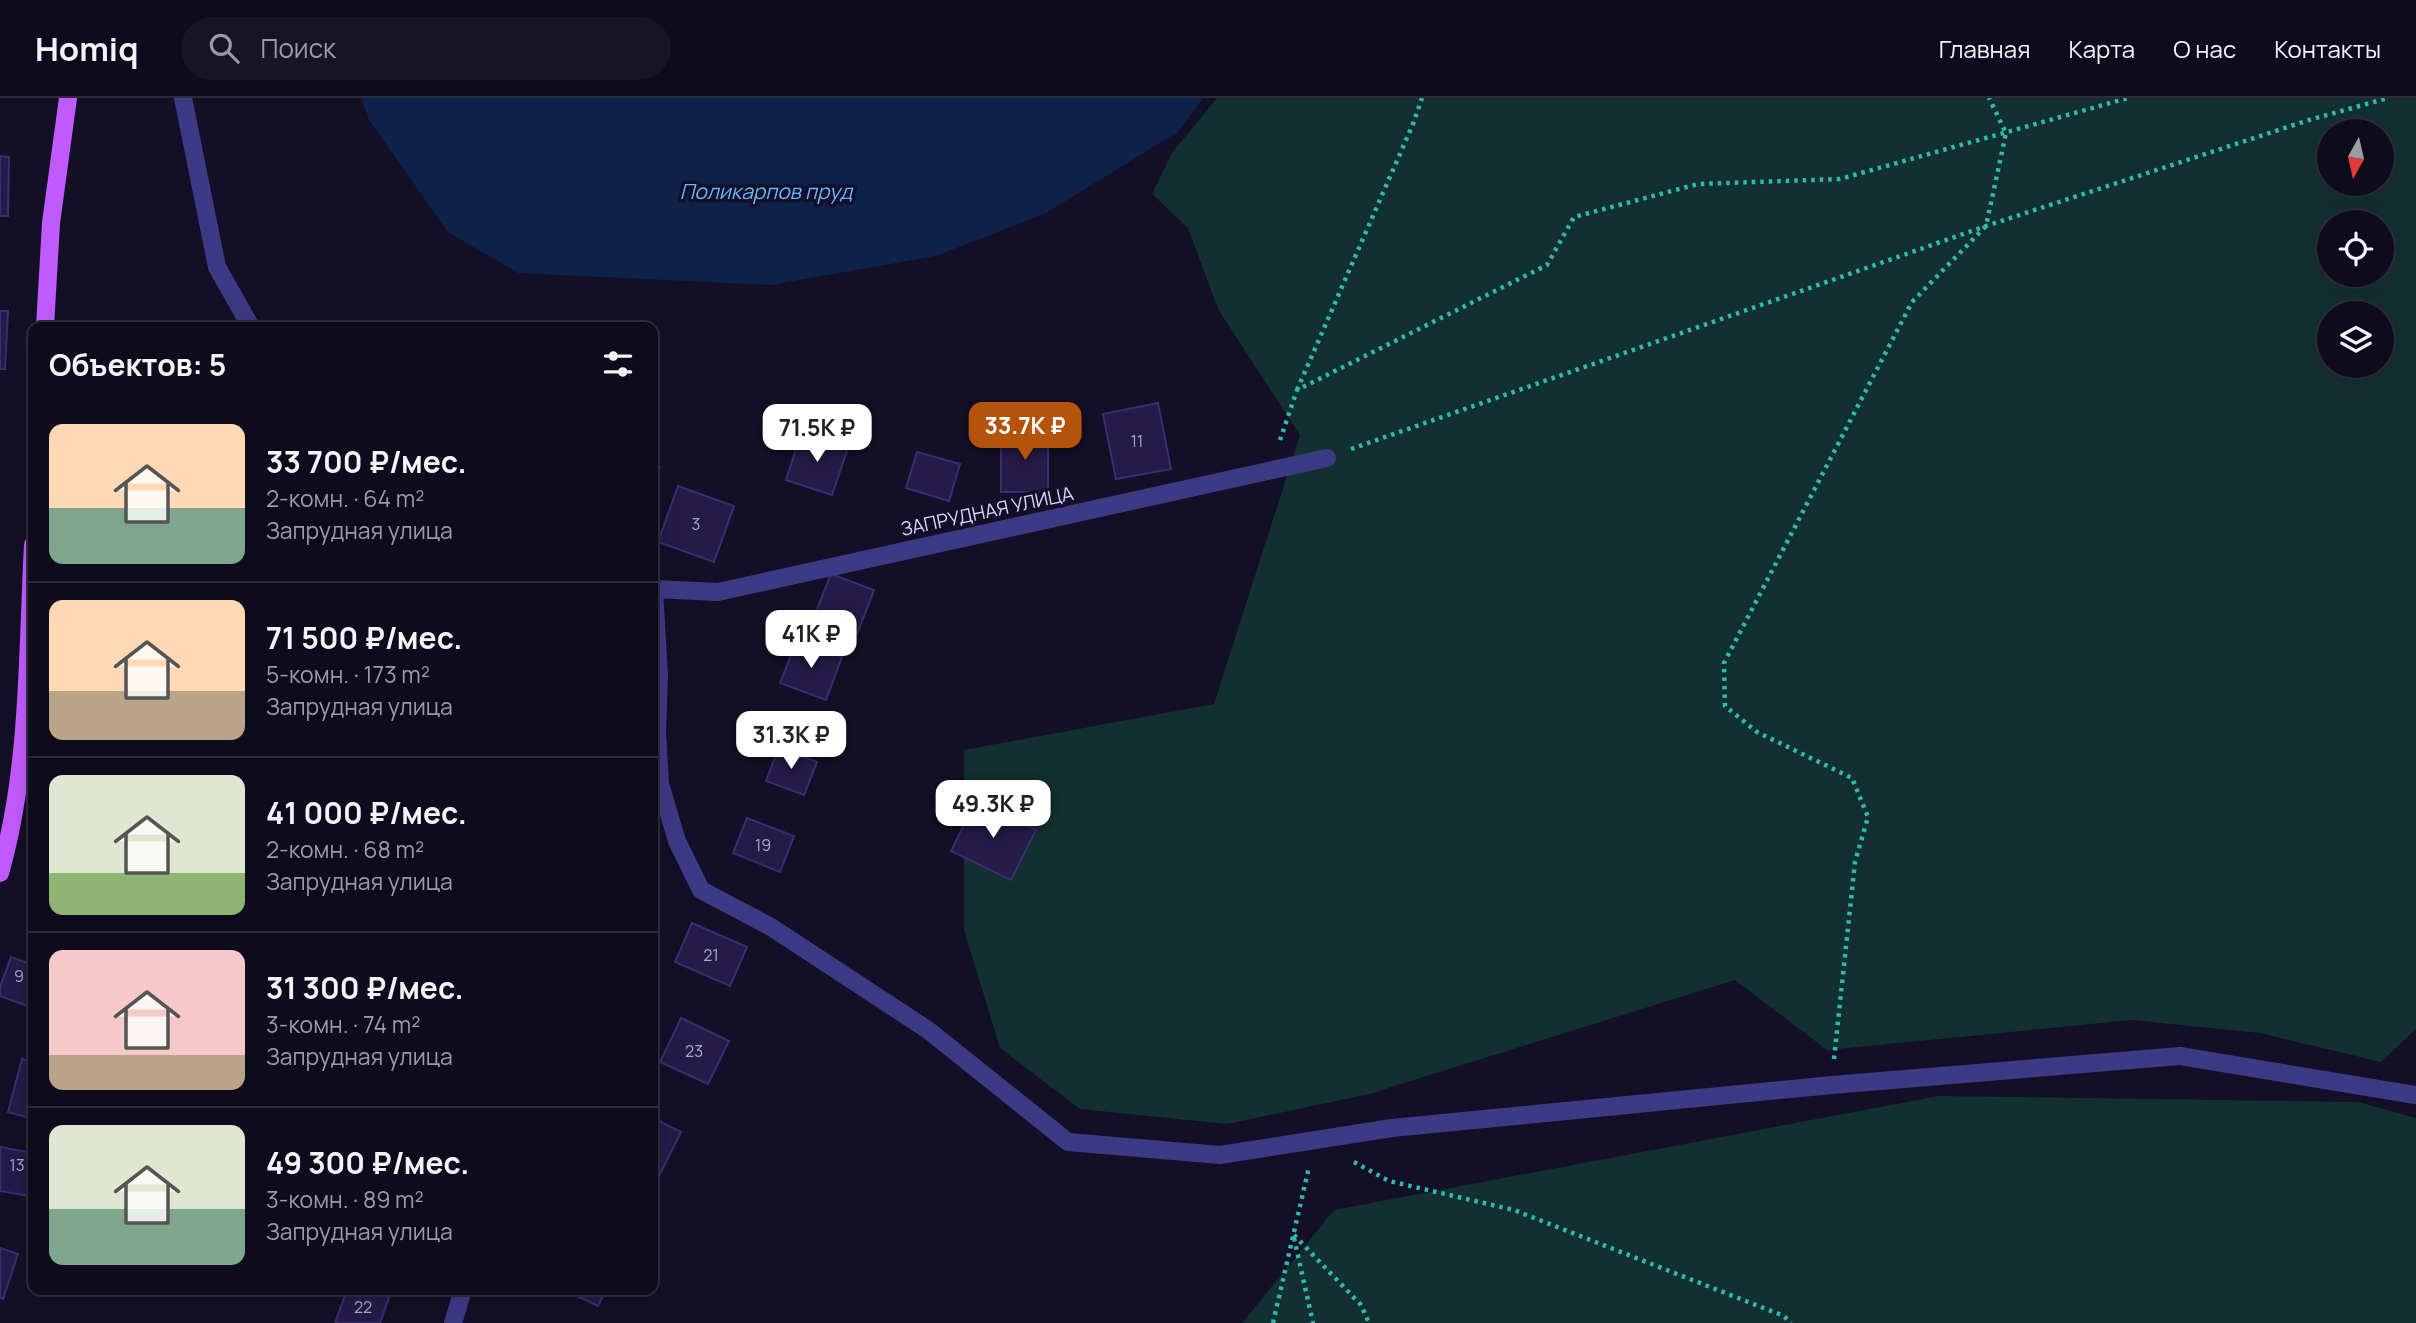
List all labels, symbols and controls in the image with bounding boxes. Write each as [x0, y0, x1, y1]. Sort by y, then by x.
search box [181, 17, 671, 80]
text: Homiq [35, 26, 139, 71]
icon: search [205, 29, 243, 67]
text: Поиск [261, 30, 336, 66]
text: Главная [1939, 32, 2030, 65]
text: Карта [2068, 32, 2135, 65]
text: О нас [2173, 32, 2236, 65]
text: Контакты [2274, 32, 2381, 65]
north arrow [2317, 119, 2394, 196]
map controls [2317, 119, 2394, 378]
water label: Поликарпов пруд [680, 177, 854, 205]
button: locate [2317, 210, 2394, 287]
button: layers [2317, 301, 2394, 378]
text: Объектов: 5 [49, 344, 226, 385]
icon: filters [599, 345, 637, 383]
pin: 33.7K ₽ [960, 402, 1090, 462]
pin: 71.5K ₽ [752, 404, 882, 464]
text: 33.7K ₽ [985, 409, 1065, 441]
text: 71.5K ₽ [779, 411, 855, 443]
house number: 11 [1131, 430, 1143, 452]
text: 33 700 ₽/мес. [266, 441, 467, 482]
icon: home [105, 452, 189, 536]
street label: ЗАПРУДНАЯ УЛИЦА [898, 480, 1076, 542]
text: 2-комн. · 64 m² [266, 482, 424, 514]
house number: 3 [692, 513, 700, 535]
text: Запрудная улица [266, 514, 453, 546]
pin: 41K ₽ [762, 610, 860, 670]
text: 71 500 ₽/мес. [266, 617, 462, 658]
text: 41K ₽ [782, 617, 840, 649]
icon: home [105, 628, 189, 712]
text: 5-комн. · 173 m² [266, 658, 430, 690]
text: Запрудная улица [266, 690, 453, 722]
pin: 31.3K ₽ [726, 712, 856, 771]
text: 31.3K ₽ [752, 718, 830, 750]
pin: 49.3K ₽ [928, 780, 1058, 840]
text: 49.3K ₽ [952, 787, 1034, 819]
text: 41 000 ₽/мес. [266, 792, 467, 833]
icon: home [105, 803, 189, 887]
text: 2-комн. · 68 m² [266, 833, 424, 865]
house number: 19 [755, 834, 771, 856]
text: Запрудная улица [266, 865, 453, 897]
house number: 21 [703, 944, 719, 966]
house number: 9 [14, 965, 24, 987]
text: 31 300 ₽/мес. [266, 967, 464, 1008]
icon: home [105, 978, 189, 1062]
text: 3-комн. · 74 m² [266, 1008, 420, 1040]
text: Запрудная улица [266, 1040, 453, 1072]
house number: 23 [685, 1040, 703, 1062]
text: 49 300 ₽/мес. [266, 1142, 469, 1183]
icon: home [105, 1153, 189, 1237]
house number: 13 [9, 1154, 25, 1176]
text: 3-комн. · 89 m² [266, 1183, 424, 1215]
text: Запрудная улица [266, 1215, 453, 1247]
house number: 22 [354, 1296, 372, 1318]

